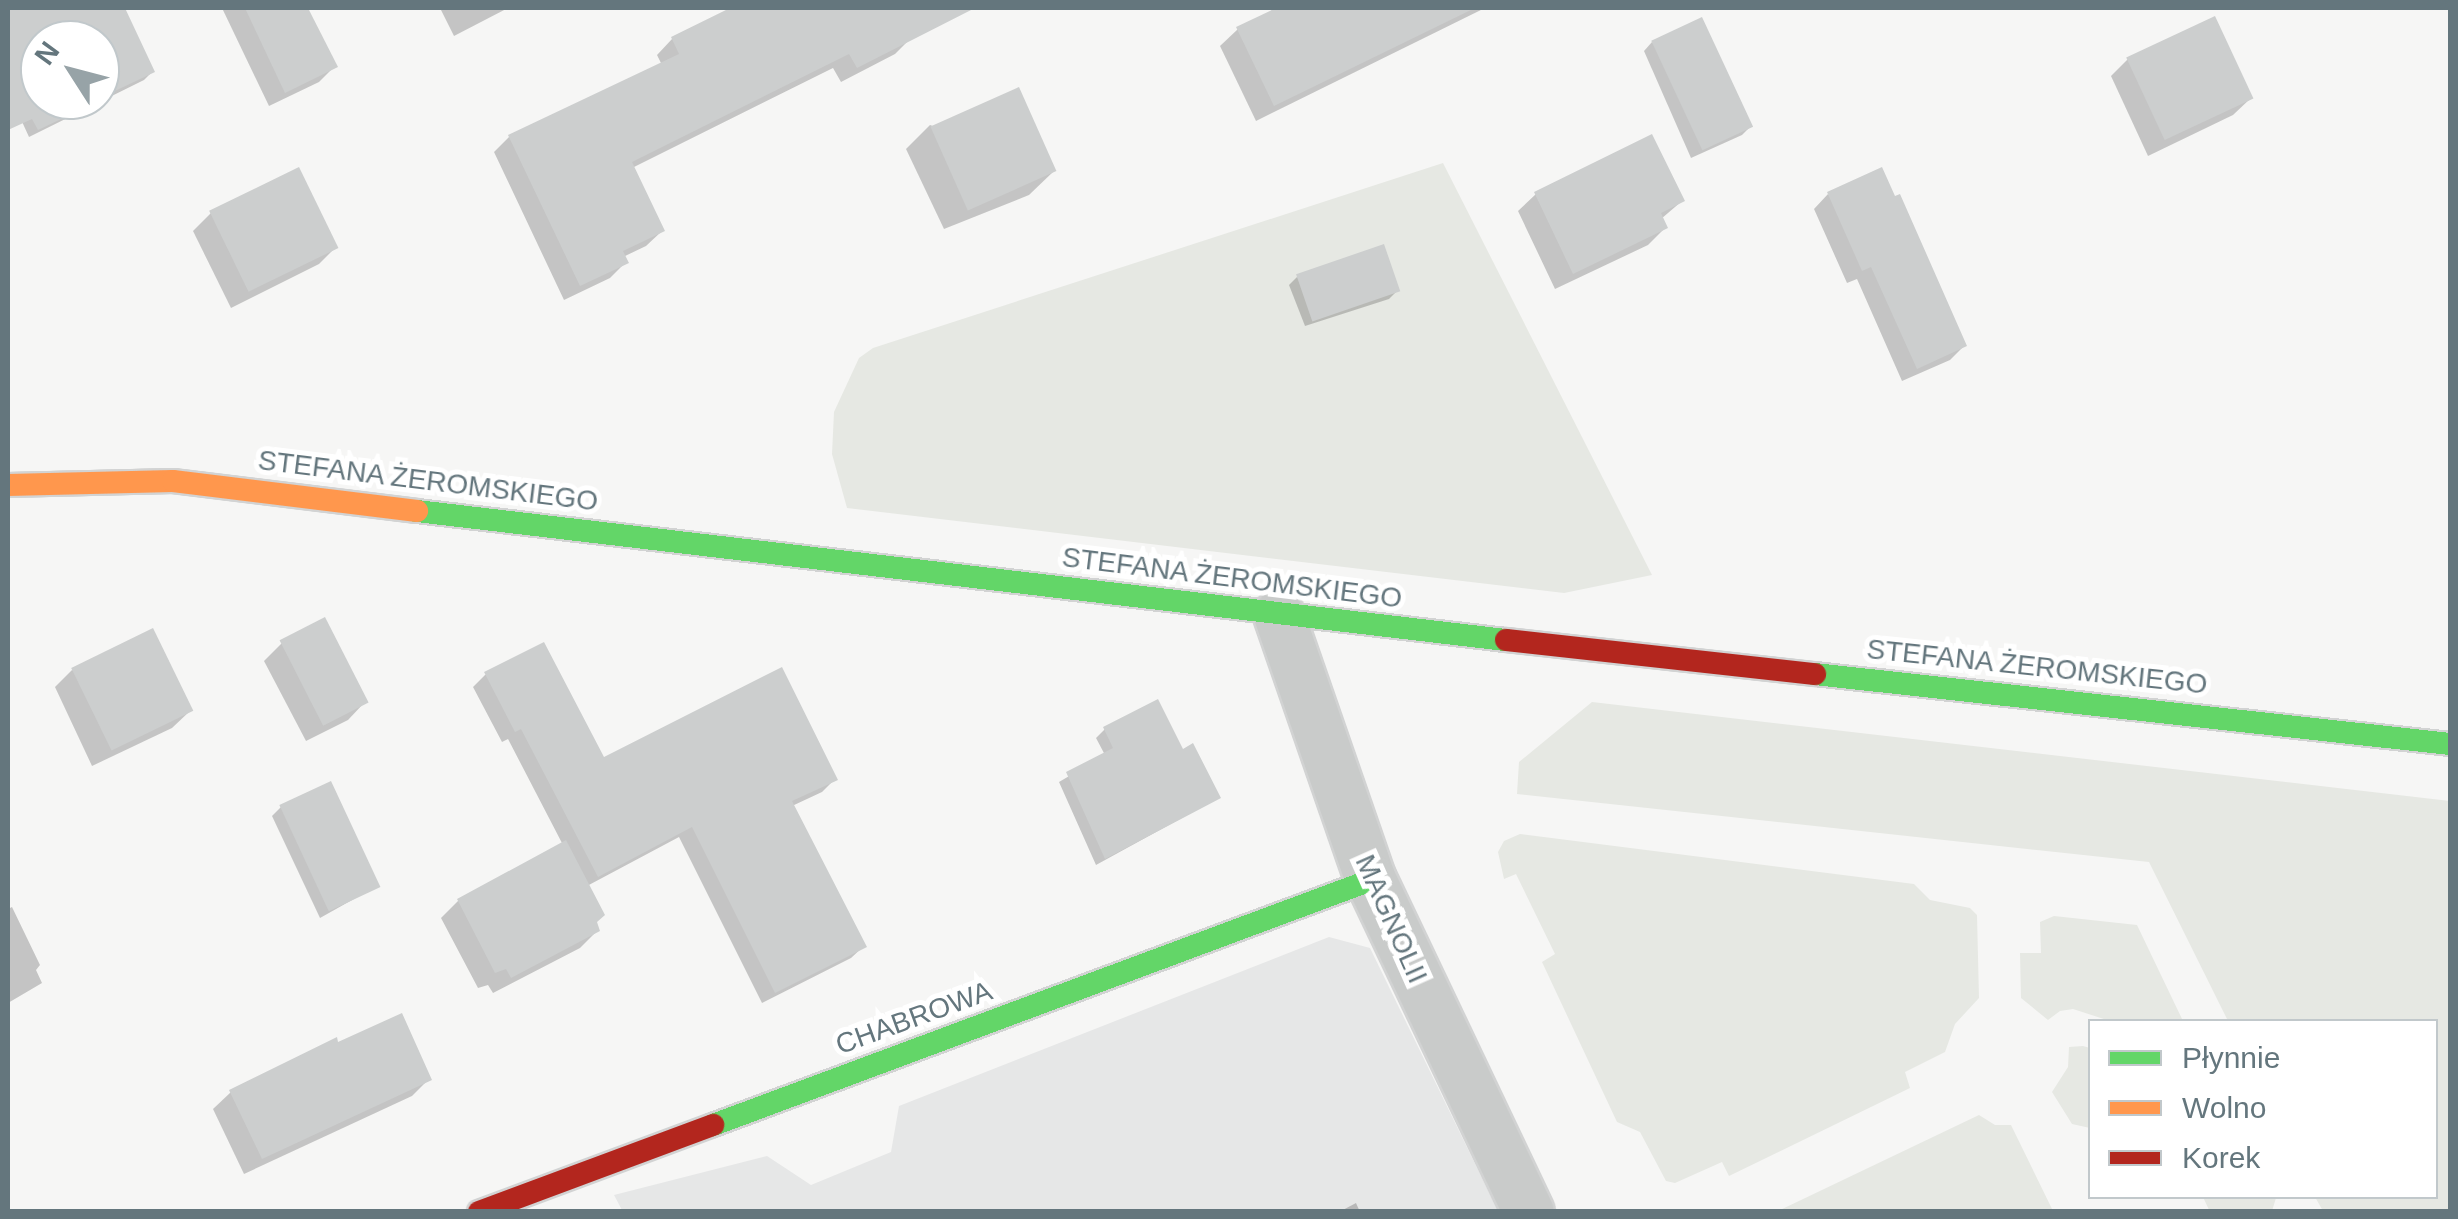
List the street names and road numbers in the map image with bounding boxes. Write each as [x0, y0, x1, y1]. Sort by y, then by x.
street label: STEFANA ŻEROMSKIEGO [255, 443, 601, 519]
street label: STEFANA ŻEROMSKIEGO [1059, 540, 1405, 616]
street label: STEFANA ŻEROMSKIEGO [1864, 632, 2210, 702]
street label: MAGNOLII [1348, 850, 1434, 988]
street label: CHABROWA [831, 974, 997, 1062]

